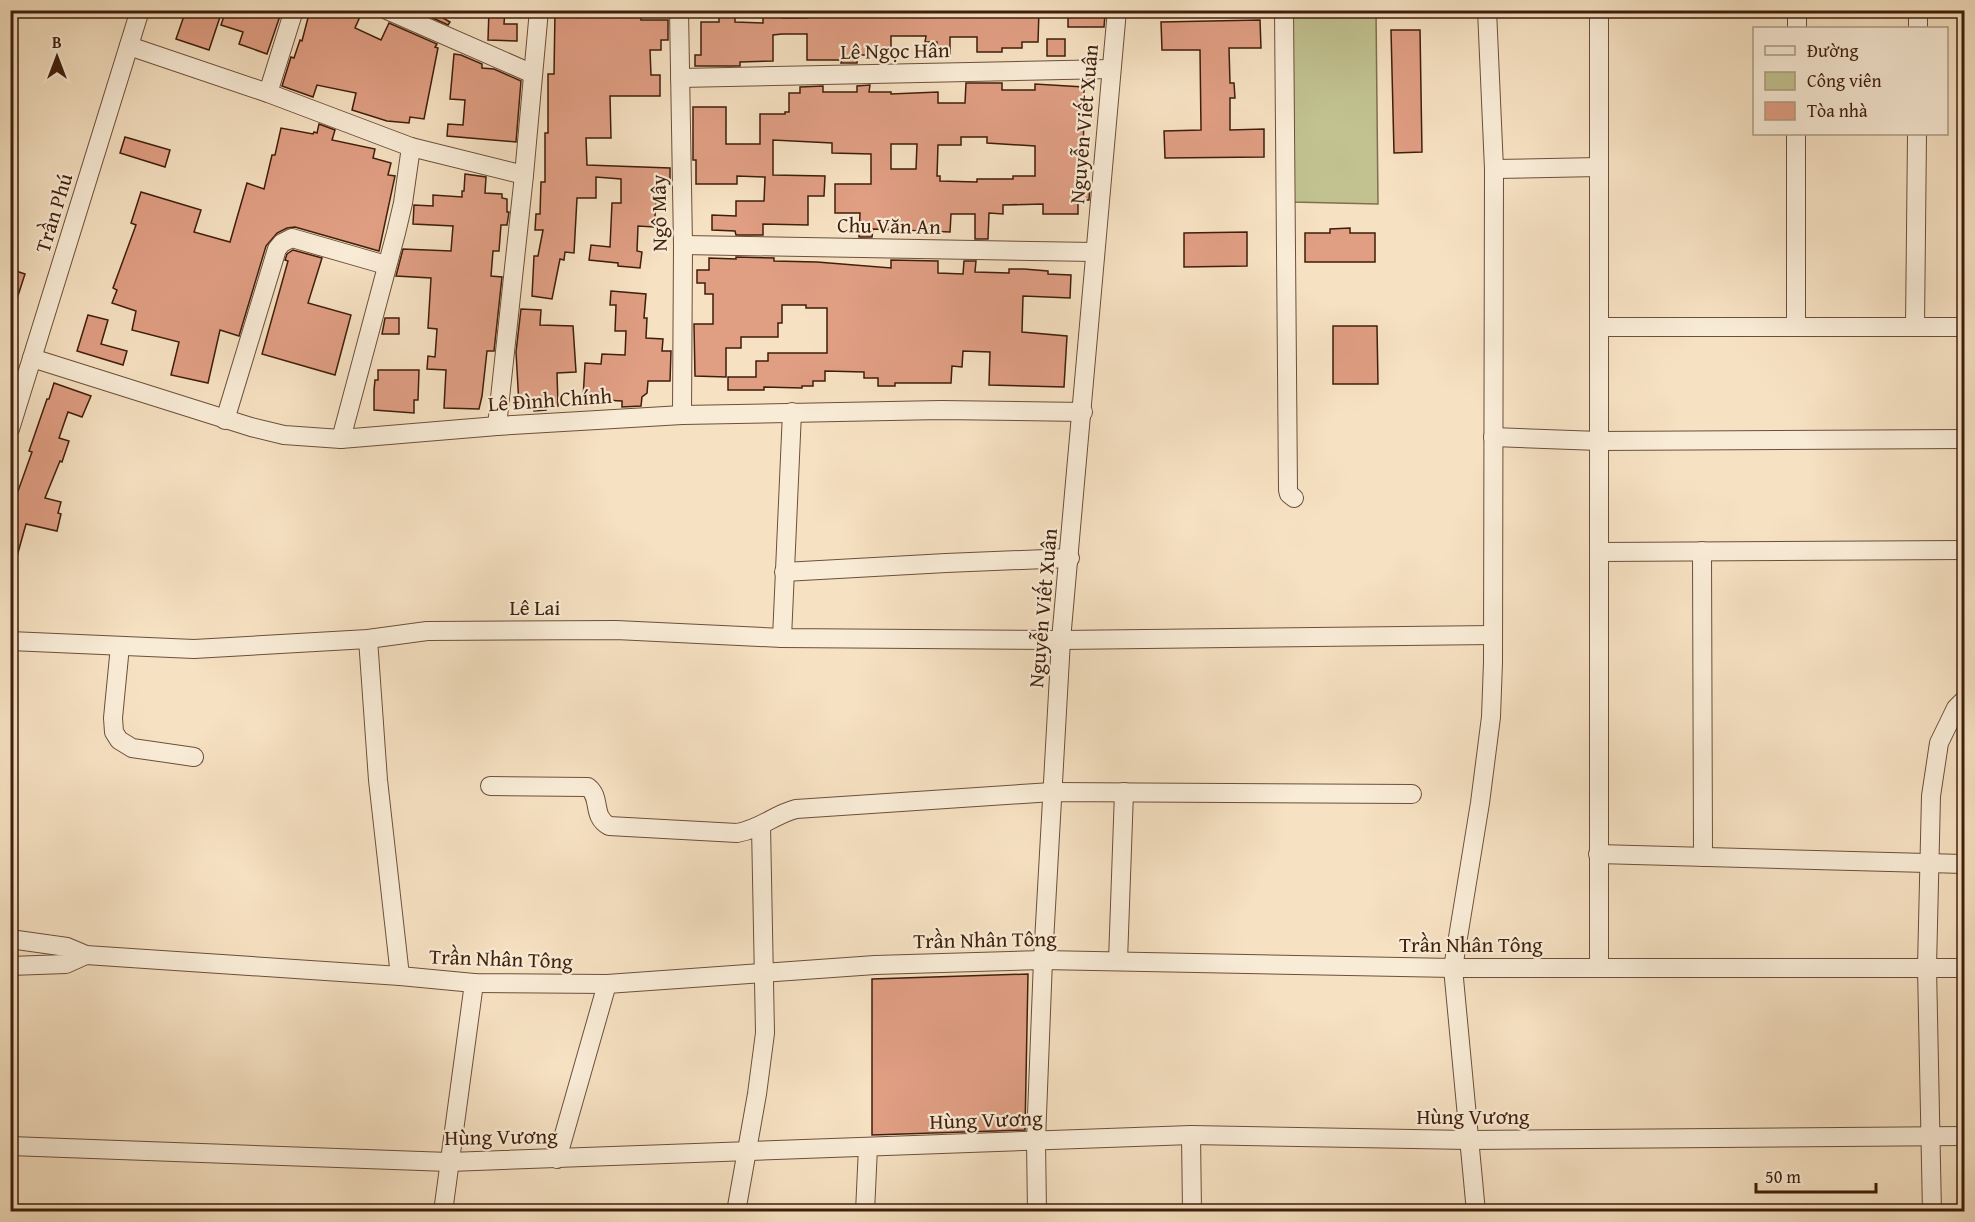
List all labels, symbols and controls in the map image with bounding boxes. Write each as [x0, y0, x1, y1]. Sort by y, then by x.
north arrow [27, 27, 87, 87]
legend [1753, 27, 1948, 135]
text: B [52, 30, 62, 54]
street label: Lê Ngọc Hân [840, 34, 950, 67]
text: Đường [1807, 37, 1858, 64]
street label: Nguyễn Viết Xuân [1061, 43, 1106, 205]
text: Công viên [1807, 67, 1882, 94]
text: Tòa nhà [1807, 97, 1868, 124]
street label: Trần Phú [27, 169, 80, 256]
street label: Ngô Mây [642, 174, 675, 252]
street label: Chu Văn An [837, 209, 941, 242]
street label: Lê Đình Chính [487, 380, 613, 419]
street label: Nguyễn Viết Xuân [1020, 527, 1065, 689]
street label: Lê Lai [510, 592, 560, 623]
street label: Trần Nhân Tông [913, 923, 1057, 956]
street label: Trần Nhân Tông [1399, 929, 1543, 960]
street label: Trần Nhân Tông [429, 941, 574, 977]
street label: Hùng Vương [1416, 1101, 1530, 1132]
street label: Hùng Vương [929, 1102, 1044, 1137]
street label: Hùng Vương [444, 1120, 558, 1153]
scale bar [1756, 1156, 1876, 1194]
text: 50 m [1765, 1163, 1801, 1190]

